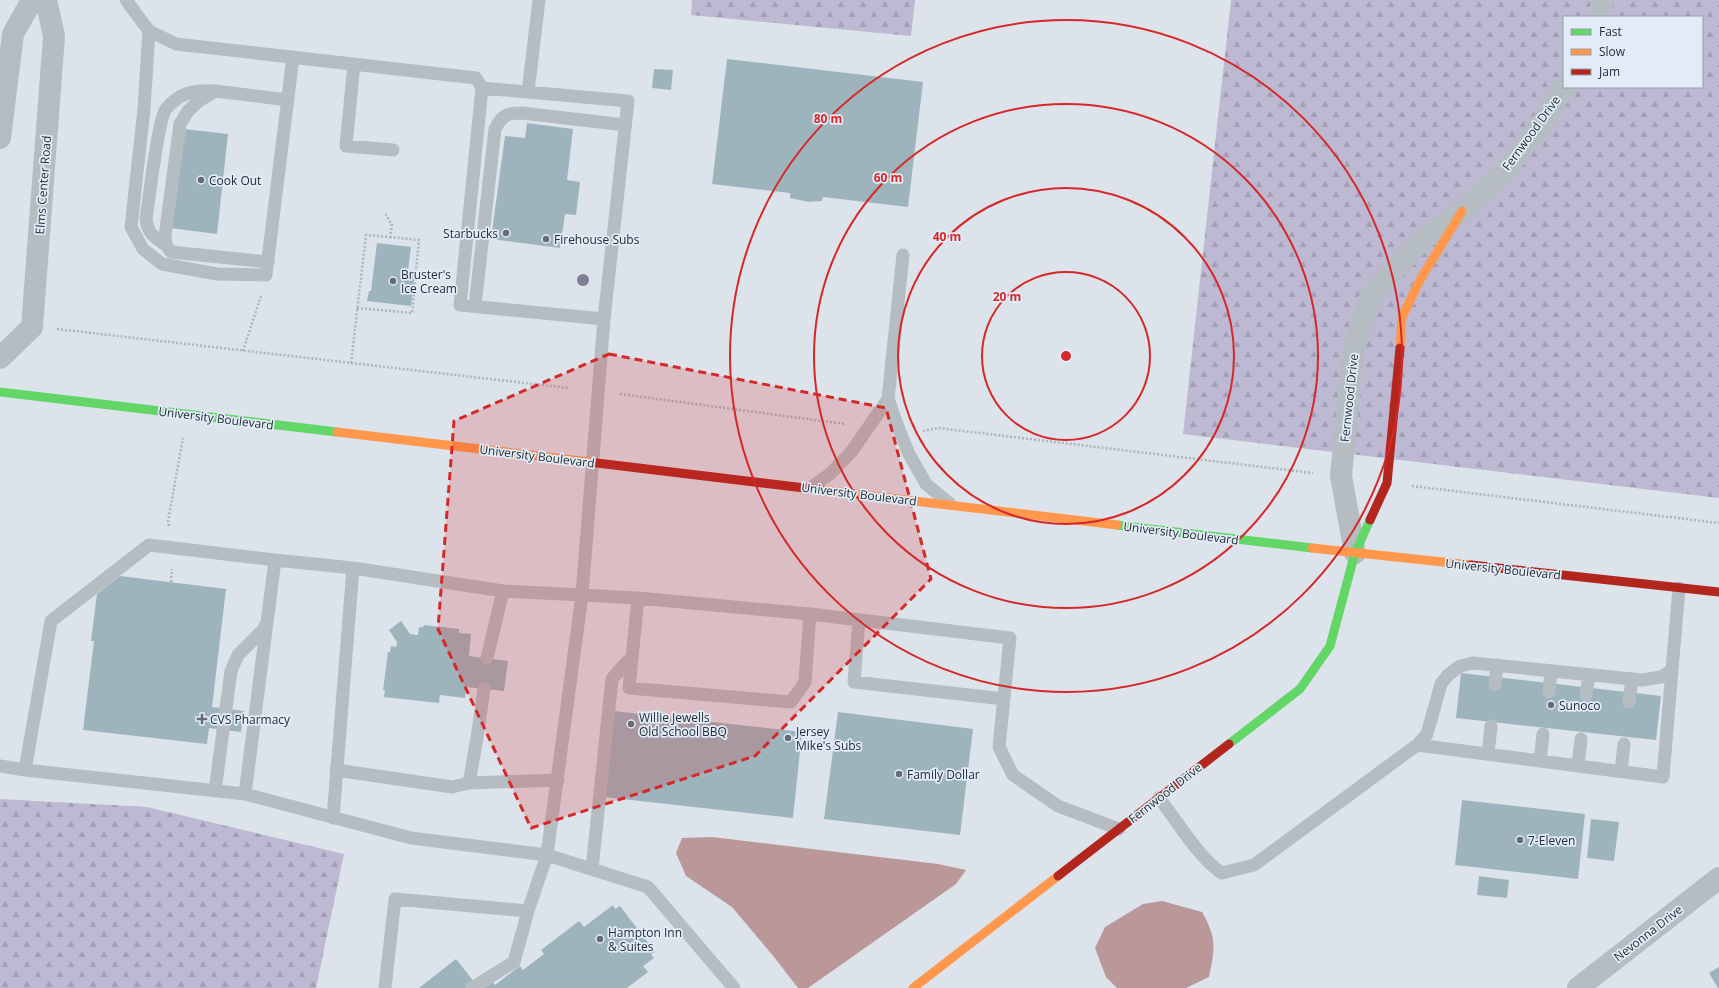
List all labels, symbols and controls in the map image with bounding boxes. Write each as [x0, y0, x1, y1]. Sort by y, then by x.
legend [1563, 16, 1703, 88]
text: Fast [1599, 23, 1622, 40]
text: Slow [1599, 43, 1626, 60]
text: Jam [1598, 63, 1620, 80]
street label: Fernwood Drive [1498, 92, 1564, 174]
text: 80 m [814, 110, 842, 127]
street label: Elms Center Road [31, 135, 55, 235]
text: 60 m [874, 169, 902, 186]
place label: Cook Out [209, 172, 261, 189]
marker: Cook Out [196, 175, 206, 185]
place label: Starbucks [443, 225, 498, 242]
marker: Starbucks [501, 228, 511, 238]
text: 40 m [933, 228, 961, 245]
place label: Firehouse Subs [554, 231, 640, 248]
marker: Firehouse Subs [541, 234, 551, 244]
place label: Bruster's Ice Cream [401, 266, 457, 297]
marker: Bruster's Ice Cream [388, 276, 398, 286]
text: 20 m [993, 288, 1021, 305]
centre of rings [1059, 349, 1073, 363]
street label: Fernwood Drive [1336, 353, 1362, 443]
street label: University Boulevard [157, 402, 275, 434]
street label: University Boulevard [478, 440, 596, 472]
street label: University Boulevard [800, 478, 918, 510]
street label: University Boulevard [1122, 517, 1240, 549]
street label: University Boulevard [1444, 554, 1562, 584]
place label: Sunoco [1559, 697, 1600, 714]
marker: Sunoco [1546, 700, 1556, 710]
place label: Willie Jewells Old School BBQ [639, 709, 727, 740]
place label: CVS Pharmacy [210, 711, 291, 728]
marker: CVS Pharmacy [197, 714, 207, 724]
marker: Willie Jewells Old School BBQ [626, 719, 636, 729]
place label: Jersey Mike's Subs [795, 723, 862, 754]
marker: Jersey Mike's Subs [783, 733, 793, 743]
street label: Fernwood Drive [1125, 759, 1205, 827]
place label: Family Dollar [907, 766, 980, 783]
marker: Family Dollar [894, 769, 904, 779]
place label: 7-Eleven [1528, 832, 1575, 849]
marker: 7-Eleven [1515, 835, 1525, 845]
street label: Nevonna Drive [1610, 901, 1686, 965]
place label: Hampton Inn & Suites [608, 924, 682, 955]
marker: Hampton Inn & Suites [595, 934, 605, 944]

